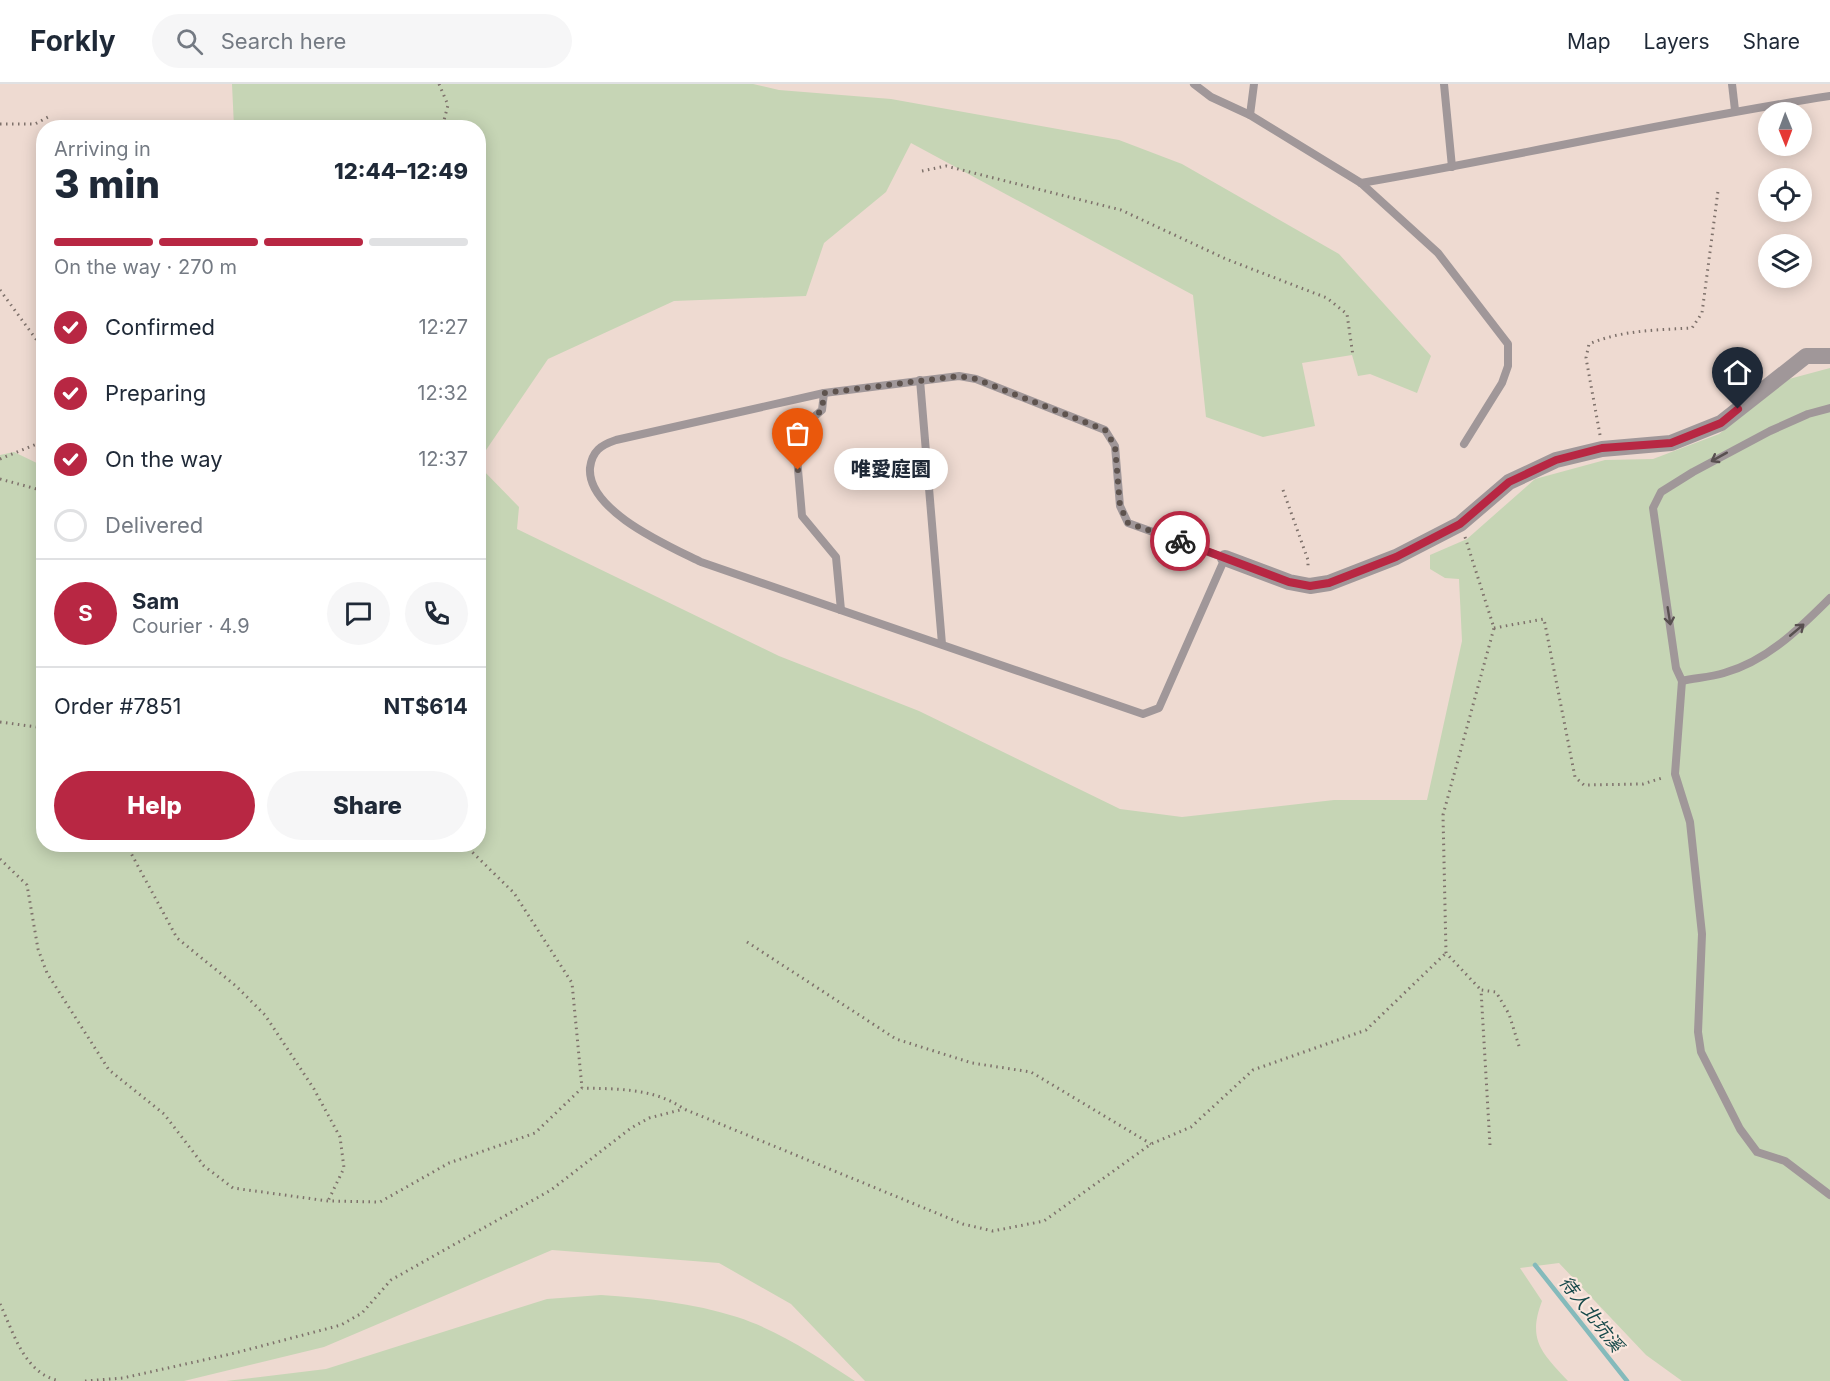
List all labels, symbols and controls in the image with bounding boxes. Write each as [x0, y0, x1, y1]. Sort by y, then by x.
search box [152, 14, 572, 68]
text: Forkly [30, 24, 116, 58]
icon: search [173, 25, 206, 58]
text: Search here [221, 28, 346, 54]
text: Map [1567, 29, 1611, 54]
text: Layers [1644, 29, 1710, 54]
text: Share [1743, 29, 1800, 54]
north arrow [1758, 102, 1812, 156]
map controls [1758, 102, 1812, 288]
text: Arriving in [54, 137, 151, 161]
text: 12:44–12:49 [334, 158, 468, 184]
text: 3 min [54, 160, 160, 207]
button: locate [1758, 168, 1812, 222]
button: layers [1758, 234, 1812, 288]
text: On the way · 270 m [54, 255, 237, 279]
icon: check [54, 311, 87, 344]
text: Confirmed [105, 314, 215, 340]
text: 12:27 [418, 315, 468, 339]
pin [1712, 347, 1763, 409]
icon: home [1721, 356, 1754, 389]
icon: check [54, 377, 87, 410]
text: Preparing [105, 380, 206, 406]
text: 12:32 [417, 381, 468, 405]
pin [772, 408, 823, 470]
icon: bag [781, 417, 814, 450]
icon: check [54, 443, 87, 476]
text: On the way [105, 446, 223, 472]
text: 12:37 [418, 447, 468, 471]
callout: 唯愛庭園 [834, 449, 948, 491]
one-way arrow [1711, 451, 1728, 463]
text: 唯愛庭園 [851, 457, 931, 481]
courier [1150, 511, 1210, 571]
text: Delivered [105, 512, 203, 538]
icon: bike [1164, 525, 1197, 558]
button: chat [327, 582, 390, 645]
button: phone [405, 582, 468, 645]
text: Sam [132, 588, 179, 614]
text: S [78, 600, 93, 626]
one-way arrow [1664, 605, 1675, 625]
text: Courier · 4.9 [132, 614, 250, 638]
one-way arrow [1789, 623, 1804, 637]
text: Order #7851 [54, 693, 182, 719]
text: NT$614 [383, 693, 468, 719]
button: Help [54, 771, 255, 840]
button: Share [267, 771, 468, 840]
water label: 待人北坑溪 [1555, 1272, 1629, 1358]

